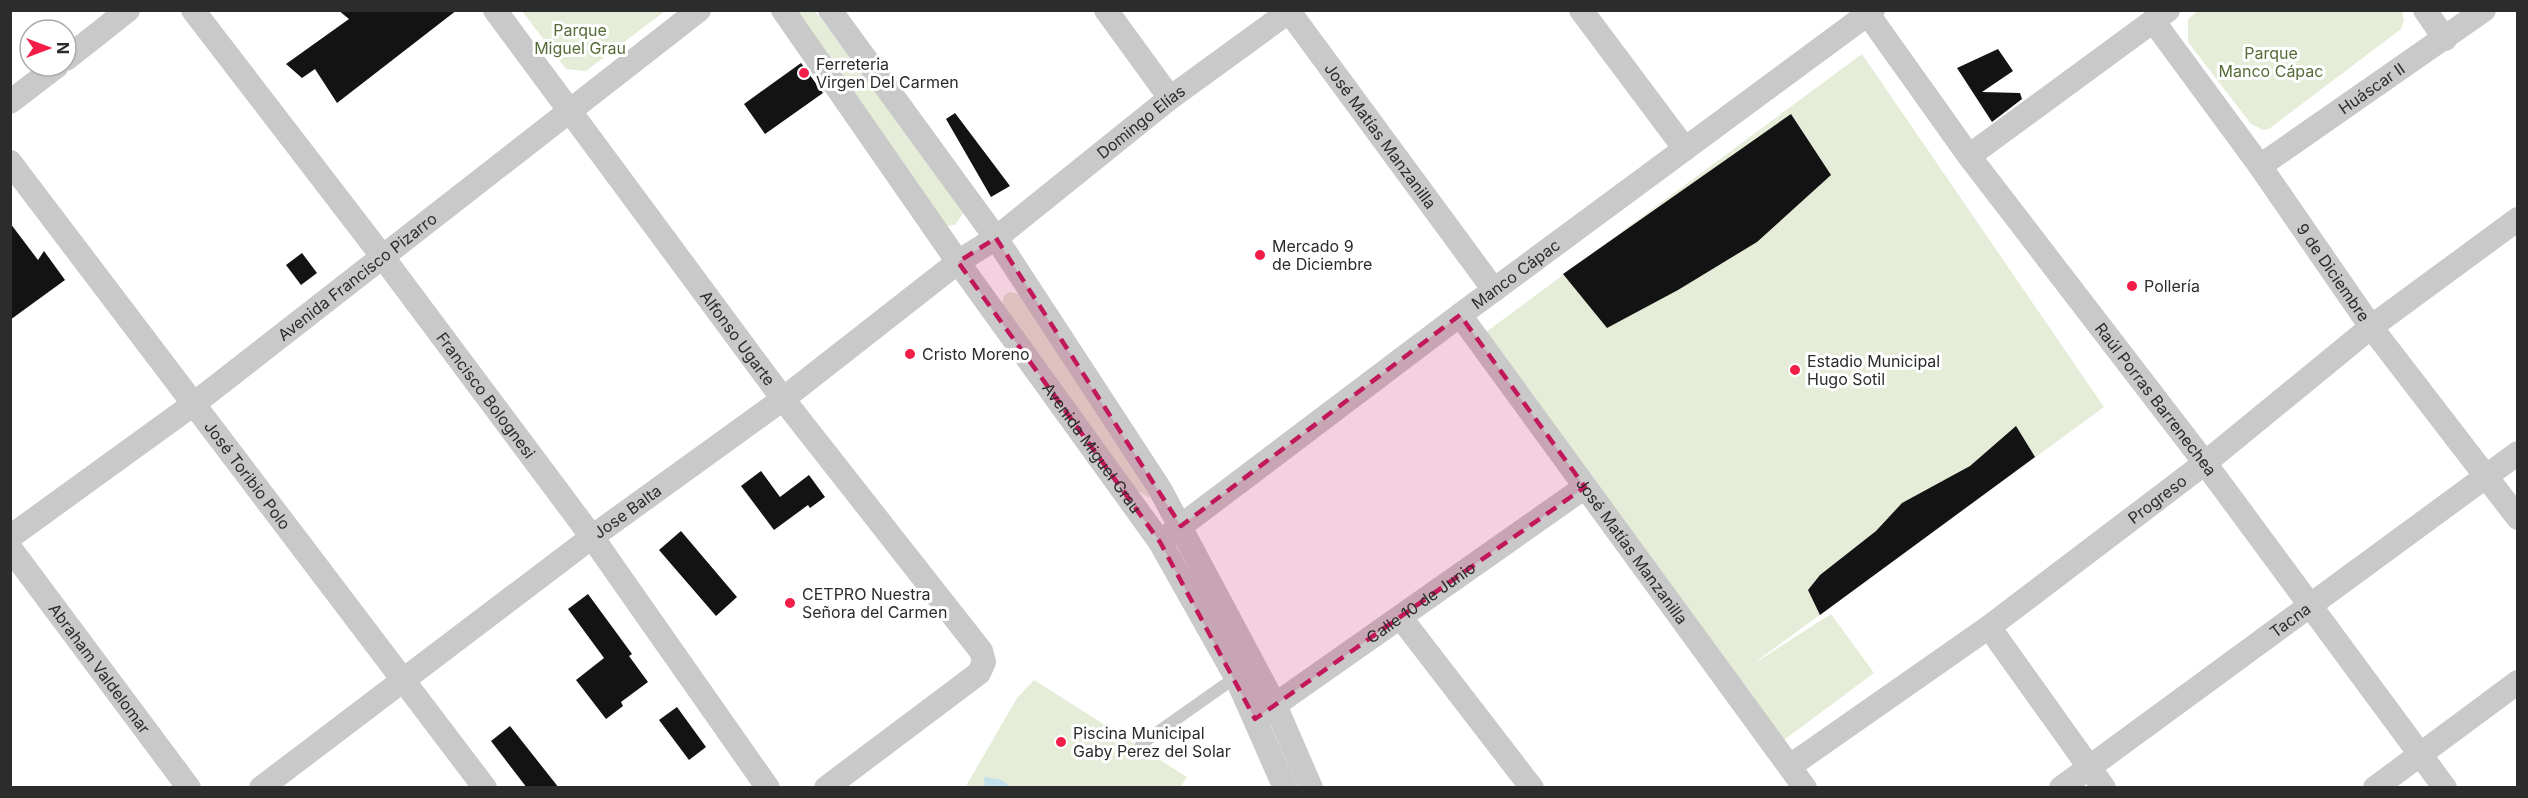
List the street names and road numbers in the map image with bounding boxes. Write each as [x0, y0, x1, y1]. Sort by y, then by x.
street label: Huáscar II [2335, 58, 2409, 118]
street label: José Matías Manzanilla [1320, 59, 1441, 213]
street label: Domingo Elías [1093, 80, 1189, 163]
street label: Avenida Francisco Pizarro [274, 208, 441, 345]
street label: 9 de Diciembre [2293, 219, 2374, 325]
street label: Manco Cápac [1468, 235, 1564, 313]
street label: Alfonso Ugarte [696, 286, 780, 389]
street label: Raúl Porras Barrenechea [2091, 319, 2221, 480]
street label: Francisco Bolognesi [432, 328, 540, 462]
street label: Avenida Miguel Grau [1038, 379, 1146, 517]
street label: José Toribio Polo [200, 417, 295, 533]
street label: Progreso [2124, 471, 2191, 528]
street label: José Matías Manzanilla [1572, 474, 1692, 628]
street label: Jose Balta [590, 480, 665, 543]
street label: Calle 10 de Junio [1362, 557, 1479, 648]
street label: Abraham Valdelomar [45, 599, 155, 737]
street label: Tacna [2266, 599, 2314, 642]

